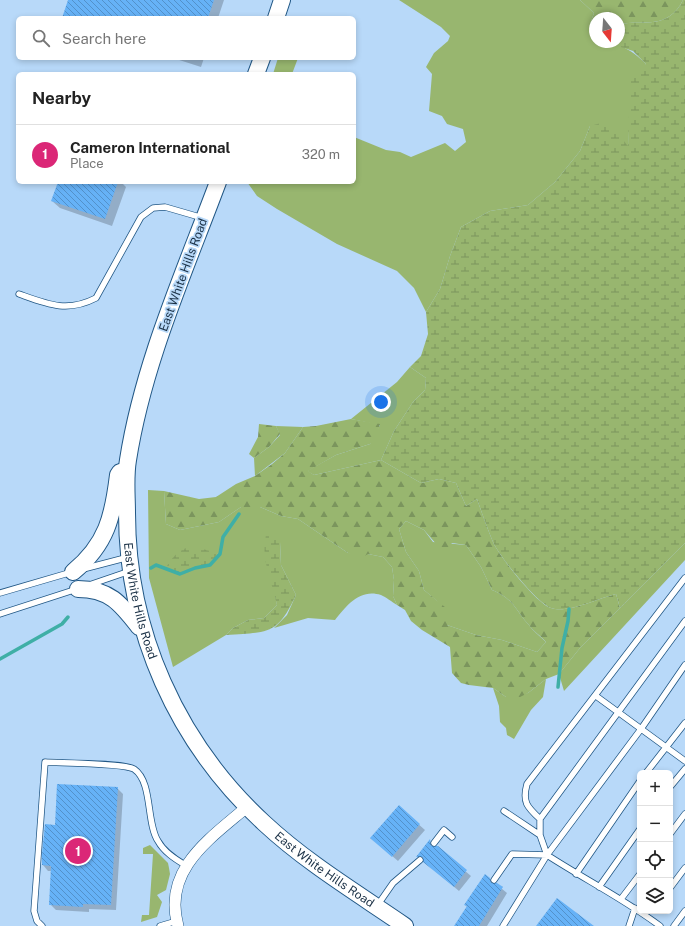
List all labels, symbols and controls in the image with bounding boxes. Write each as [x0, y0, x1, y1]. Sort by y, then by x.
north arrow [589, 12, 625, 48]
search box [16, 16, 356, 60]
icon: search [30, 27, 52, 49]
text: Search here [62, 30, 146, 47]
text: Nearby [32, 88, 91, 108]
text: Cameron International [70, 139, 231, 156]
text: 1 [42, 147, 48, 162]
text: 320 m [302, 147, 340, 162]
text: Place [70, 156, 104, 171]
street label: East White Hills Road [156, 217, 210, 333]
your location [371, 392, 391, 412]
street label: East White Hills Road [121, 542, 160, 661]
map controls [637, 770, 673, 914]
button: + [637, 770, 673, 806]
button: − [637, 806, 673, 842]
street label: East White Hills Road [272, 829, 377, 910]
pin: 1 [65, 836, 91, 866]
button: locate [637, 842, 673, 878]
button: layers [637, 878, 673, 914]

